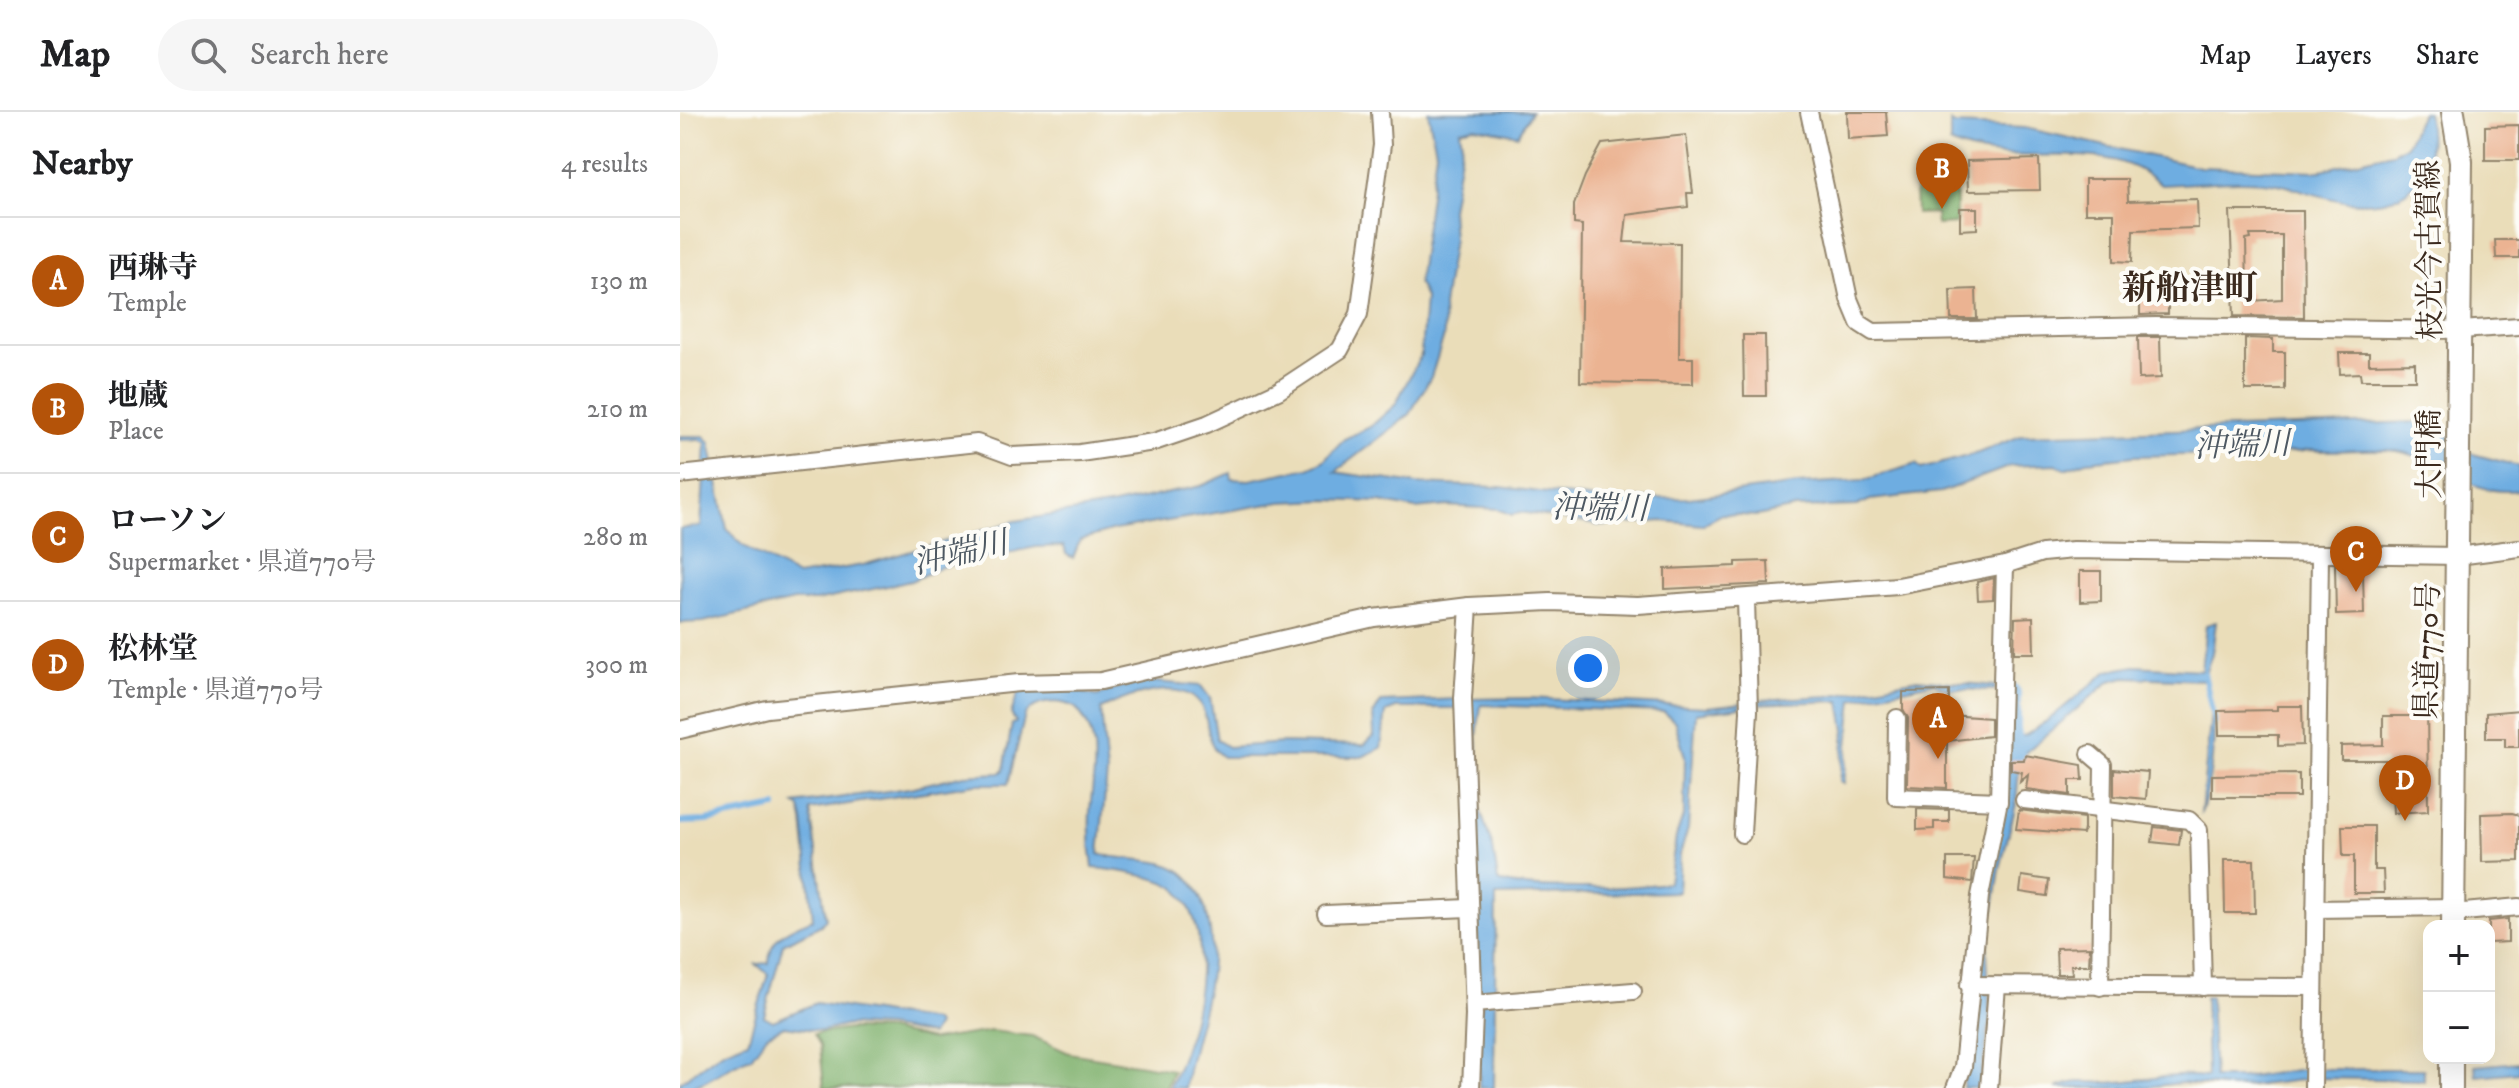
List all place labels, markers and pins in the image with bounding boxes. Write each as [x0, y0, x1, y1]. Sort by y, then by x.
pin: B [1916, 143, 1968, 209]
pin: C [2330, 526, 2382, 592]
pin: A [1912, 693, 1964, 759]
pin: D [2379, 755, 2431, 821]

